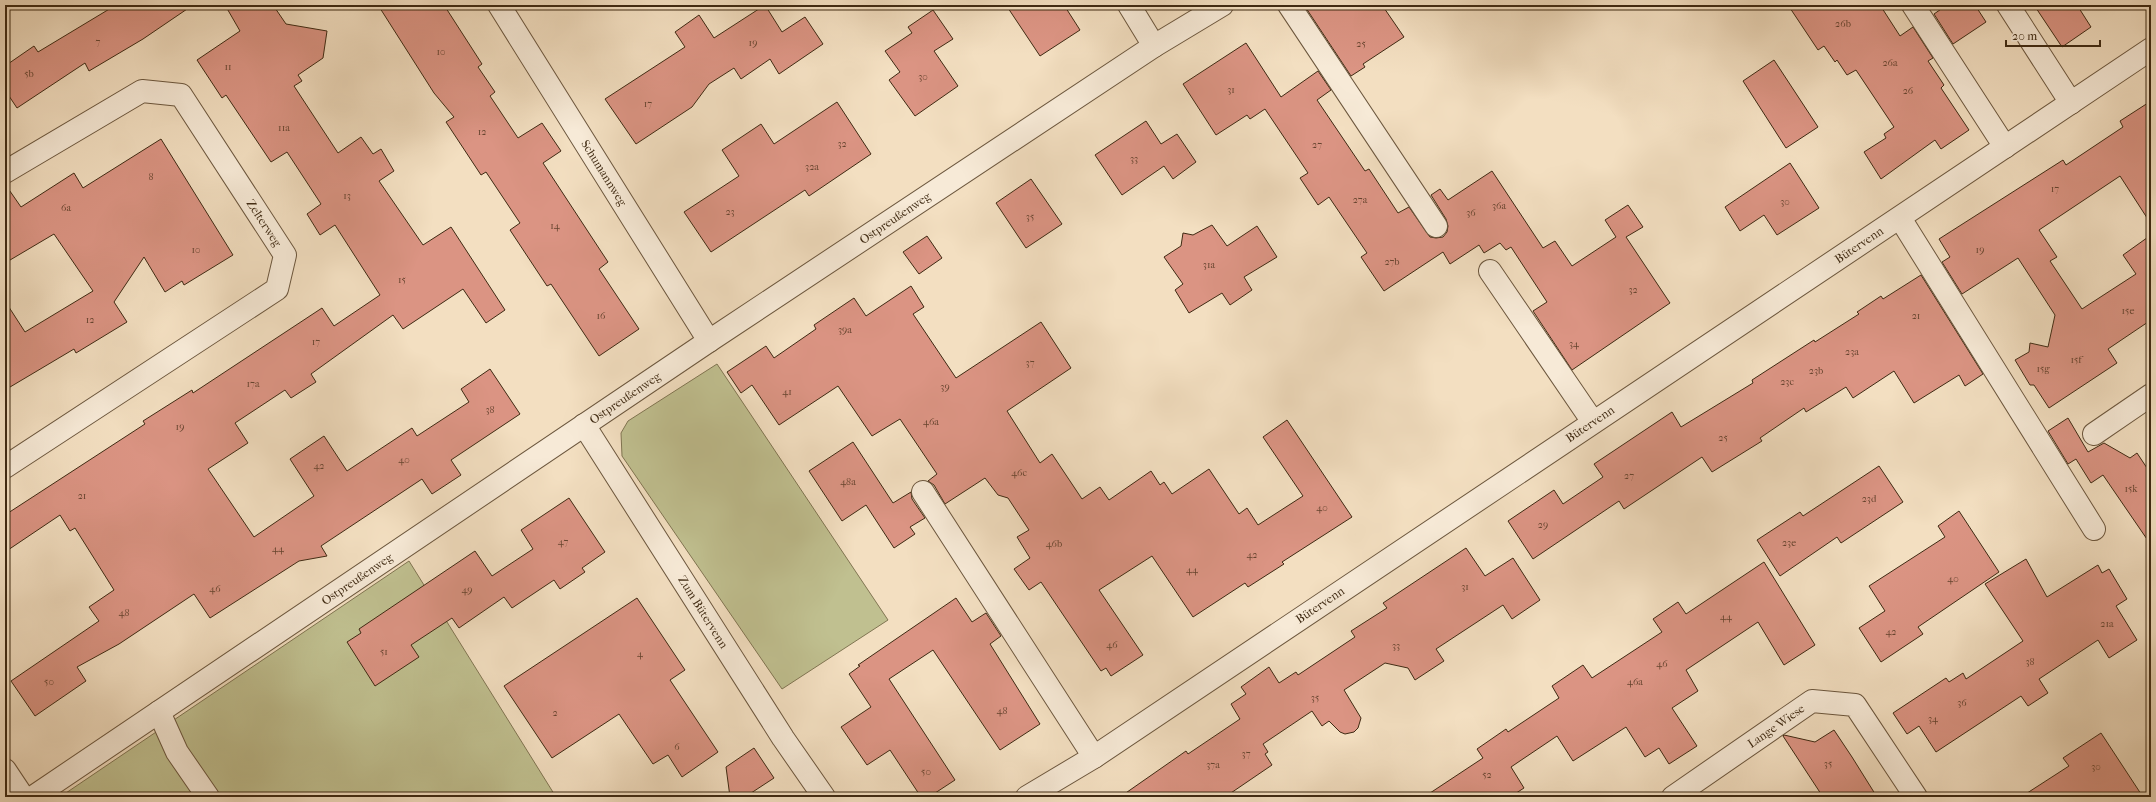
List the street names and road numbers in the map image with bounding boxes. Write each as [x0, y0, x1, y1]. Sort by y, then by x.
street label: Schumannweg [578, 137, 630, 209]
street label: Ostpreußenweg [857, 189, 934, 247]
street label: Zelterweg [244, 197, 285, 250]
street label: Bütervenn [1832, 224, 1886, 266]
street label: Ostpreußenweg [587, 369, 664, 427]
street label: Bütervenn [1563, 403, 1617, 445]
street label: Ostpreußenweg [319, 550, 396, 608]
street label: Zum Bütervenn [675, 573, 731, 651]
street label: Bütervenn [1293, 584, 1347, 626]
street label: Lange Wiese [1745, 701, 1807, 751]

